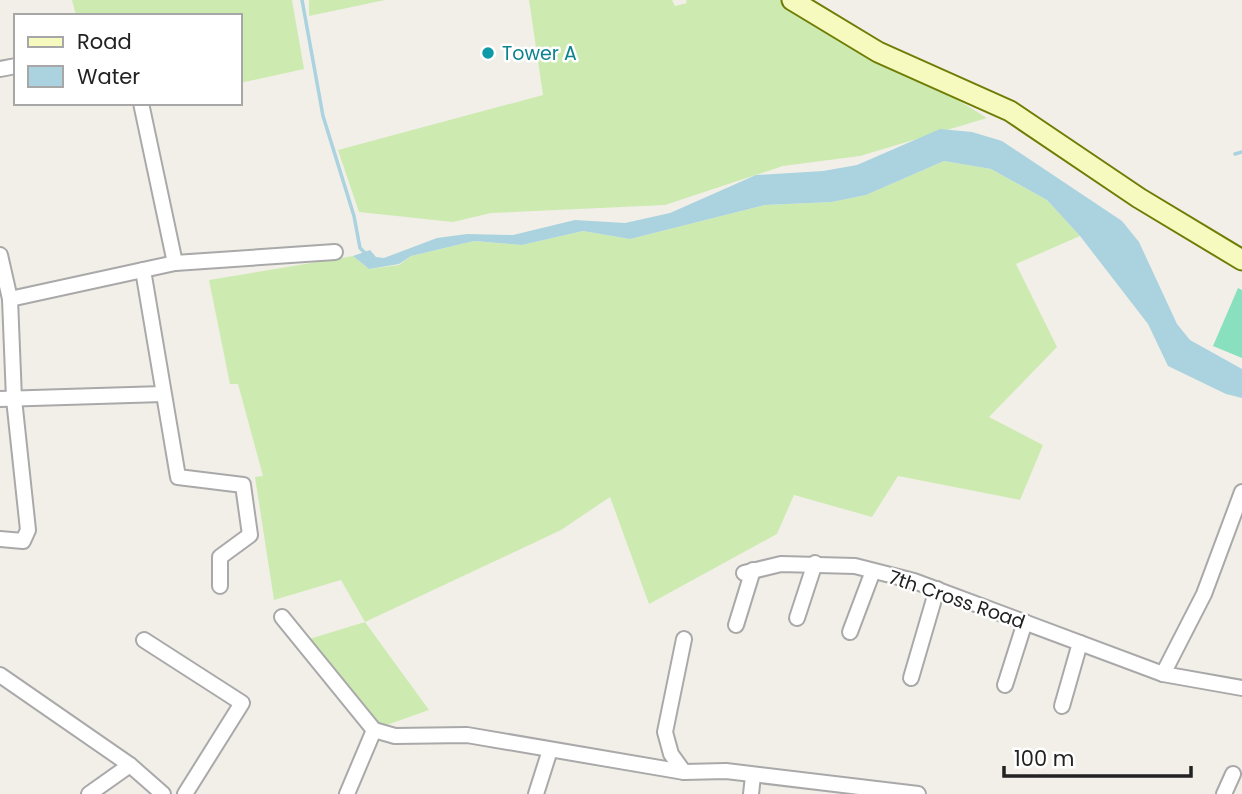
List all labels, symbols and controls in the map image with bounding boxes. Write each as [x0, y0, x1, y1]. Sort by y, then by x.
legend [14, 14, 242, 105]
text: Road [77, 27, 132, 56]
place label: Tower A [502, 40, 577, 67]
marker: Tower A [480, 45, 496, 61]
text: Water [77, 62, 140, 91]
street label: 7th Cross Road [885, 563, 1029, 635]
scale bar [1004, 734, 1191, 778]
text: 100 m [1014, 744, 1074, 773]

